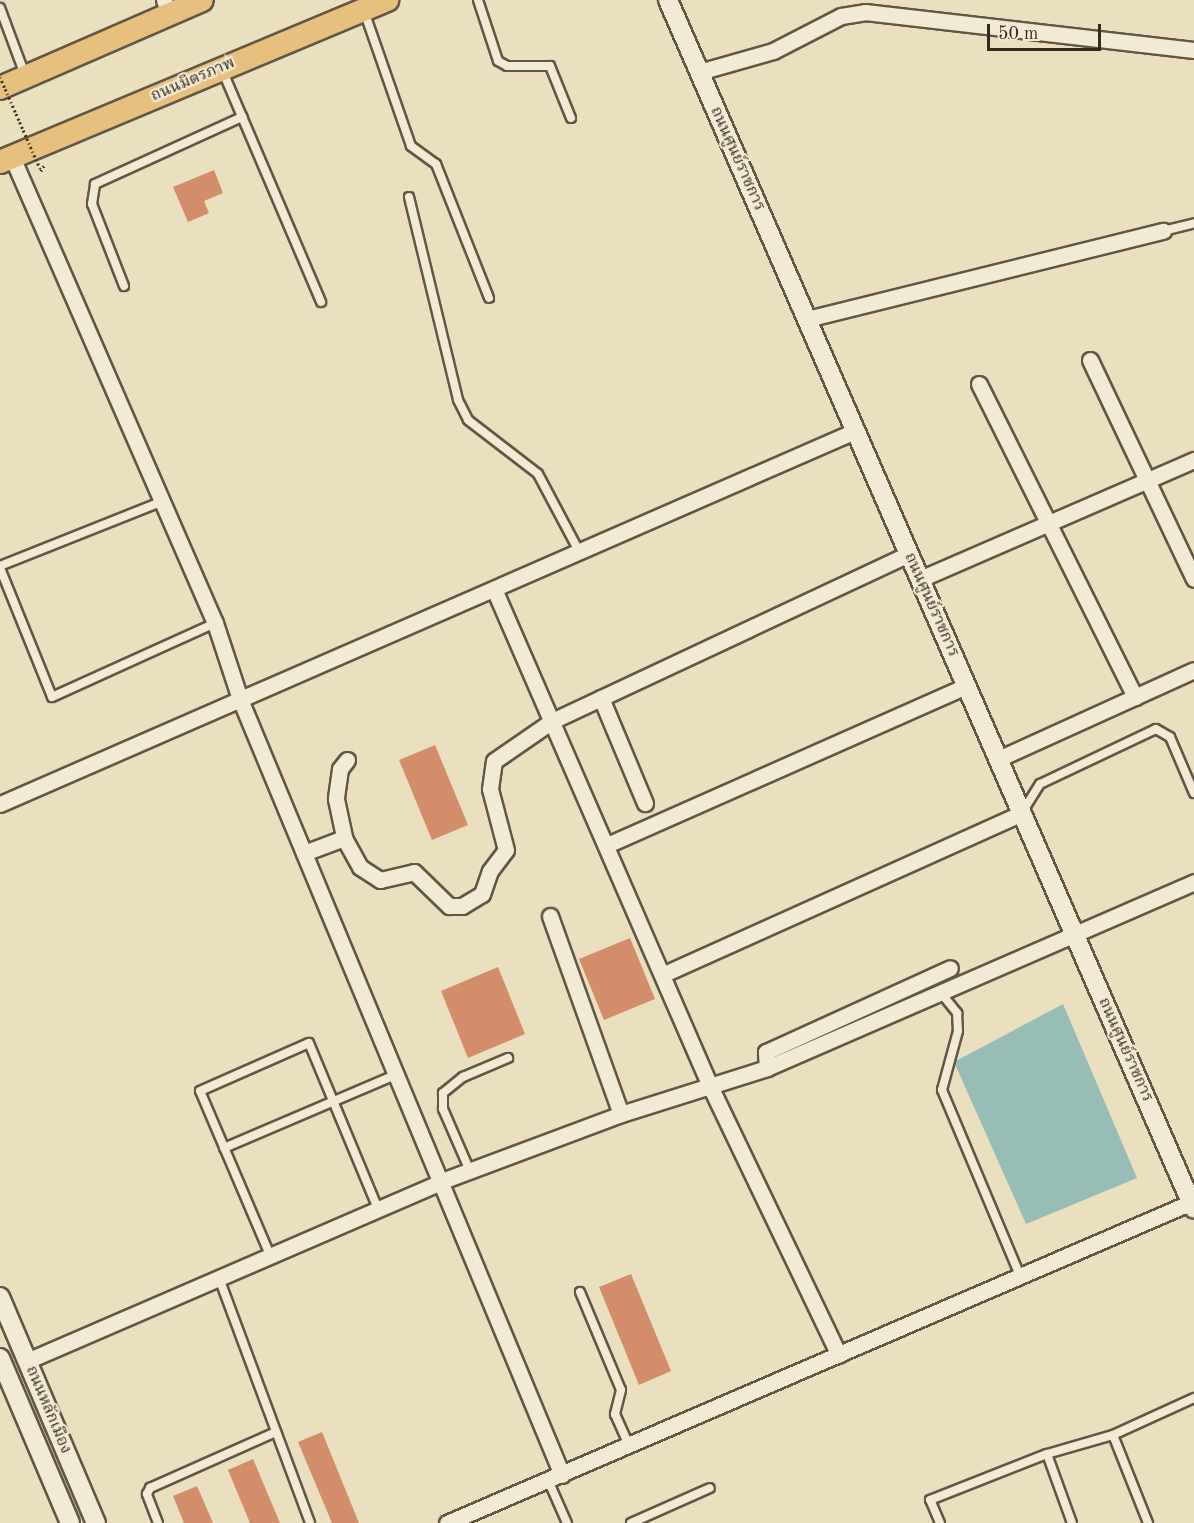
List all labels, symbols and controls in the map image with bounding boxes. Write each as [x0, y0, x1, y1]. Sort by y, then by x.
scale bar [990, 12, 1104, 50]
text: 50 m [998, 25, 1038, 43]
street label: ถนนมิตรภาพ [148, 54, 238, 106]
street label: ถนนศูนย์ราชการ [705, 104, 769, 214]
street label: ถนนศูนย์ราชการ [899, 550, 963, 660]
street label: ถนนศูนย์ราชการ [1093, 995, 1157, 1105]
street label: ถนนหลักเมือง [21, 1363, 75, 1457]

